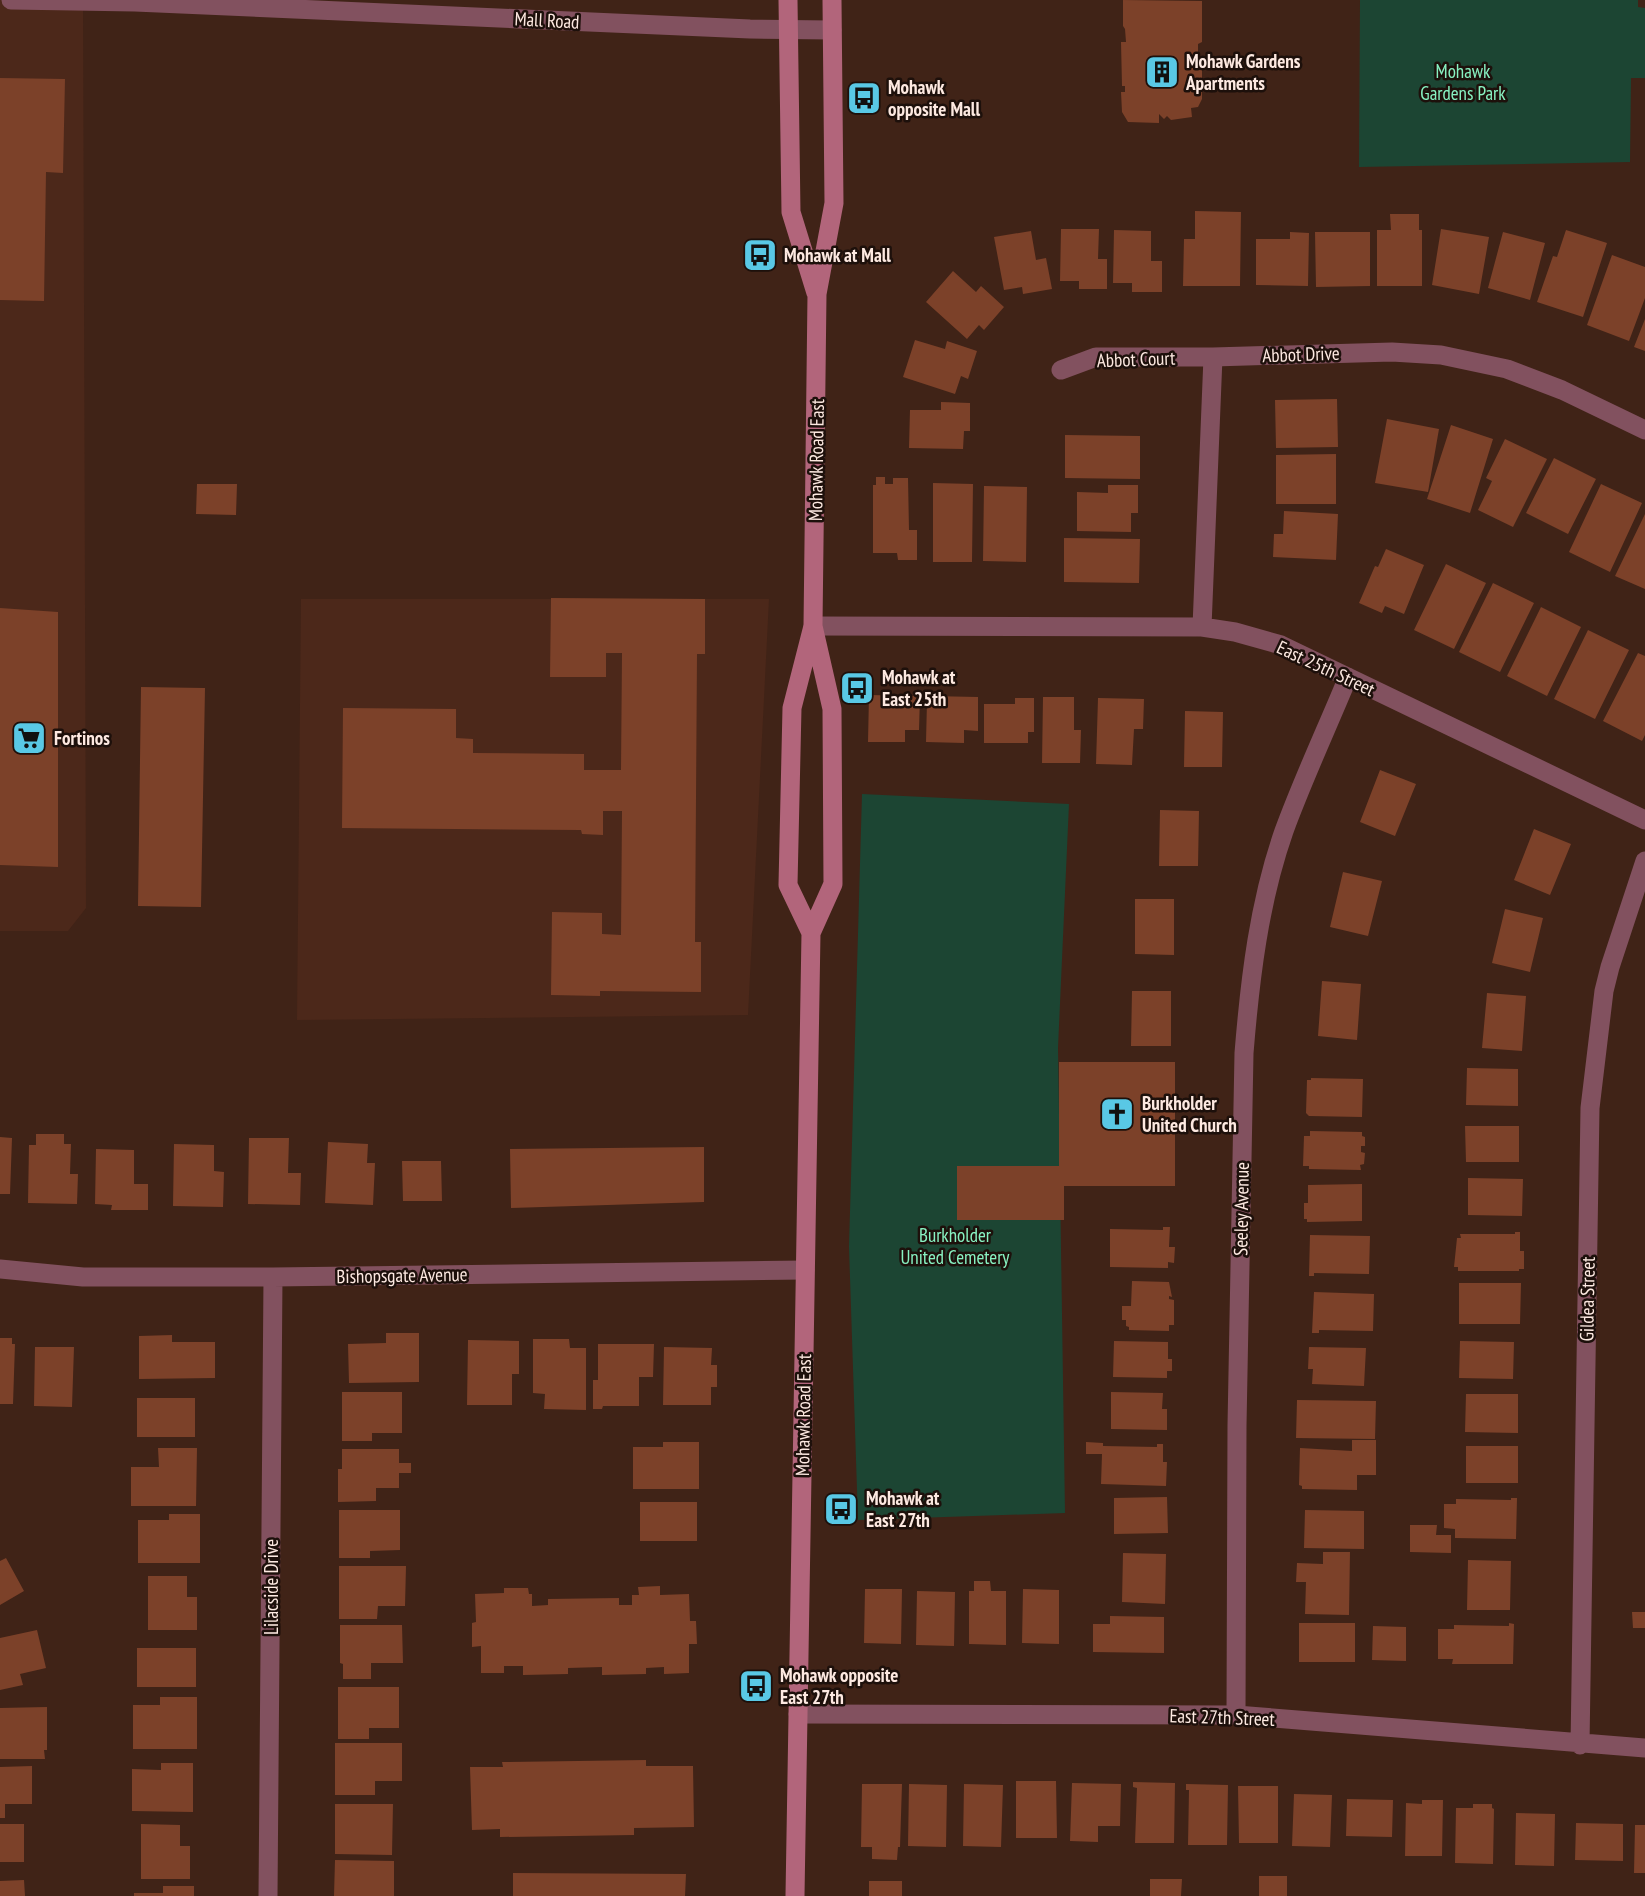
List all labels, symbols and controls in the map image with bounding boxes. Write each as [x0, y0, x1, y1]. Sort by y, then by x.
street label: Mall Road [514, 6, 580, 34]
place label: Mohawk Gardens Apartments [1185, 49, 1301, 95]
building icon: Mohawk Gardens Apartments [1143, 53, 1181, 91]
park label: Mohawk Gardens Park [1420, 59, 1506, 105]
place label: Mohawk opposite Mall [888, 75, 980, 121]
bus stop icon: Mohawk opposite Mall [845, 79, 883, 117]
bus stop icon: Mohawk at Mall [741, 236, 779, 274]
place label: Mohawk at Mall [784, 243, 891, 267]
street label: Abbot Drive [1262, 341, 1340, 367]
street label: Abbot Court [1096, 346, 1176, 372]
street label: Mohawk Road East [803, 398, 829, 521]
street label: East 25th Street [1273, 635, 1380, 701]
place label: Mohawk at East 25th [882, 665, 956, 711]
bus stop icon: Mohawk at East 25th [838, 669, 876, 707]
supermarket icon: Fortinos [10, 719, 48, 757]
place label: Fortinos [54, 726, 110, 750]
place label: Burkholder United Church [1142, 1091, 1237, 1137]
church icon: Burkholder United Church [1098, 1095, 1136, 1133]
street label: Seeley Avenue [1228, 1162, 1254, 1256]
park label: Burkholder United Cemetery [900, 1223, 1010, 1269]
street label: Gildea Street [1574, 1256, 1600, 1342]
street label: Bishopsgate Avenue [336, 1262, 468, 1288]
street label: Mohawk Road East [790, 1353, 816, 1476]
place label: Mohawk at East 27th [866, 1486, 940, 1532]
bus stop icon: Mohawk at East 27th [822, 1490, 860, 1528]
street label: Lilacside Drive [259, 1539, 283, 1635]
place label: Mohawk opposite East 27th [780, 1663, 899, 1709]
bus stop icon: Mohawk opposite East 27th [737, 1667, 775, 1705]
street label: East 27th Street [1169, 1703, 1276, 1731]

